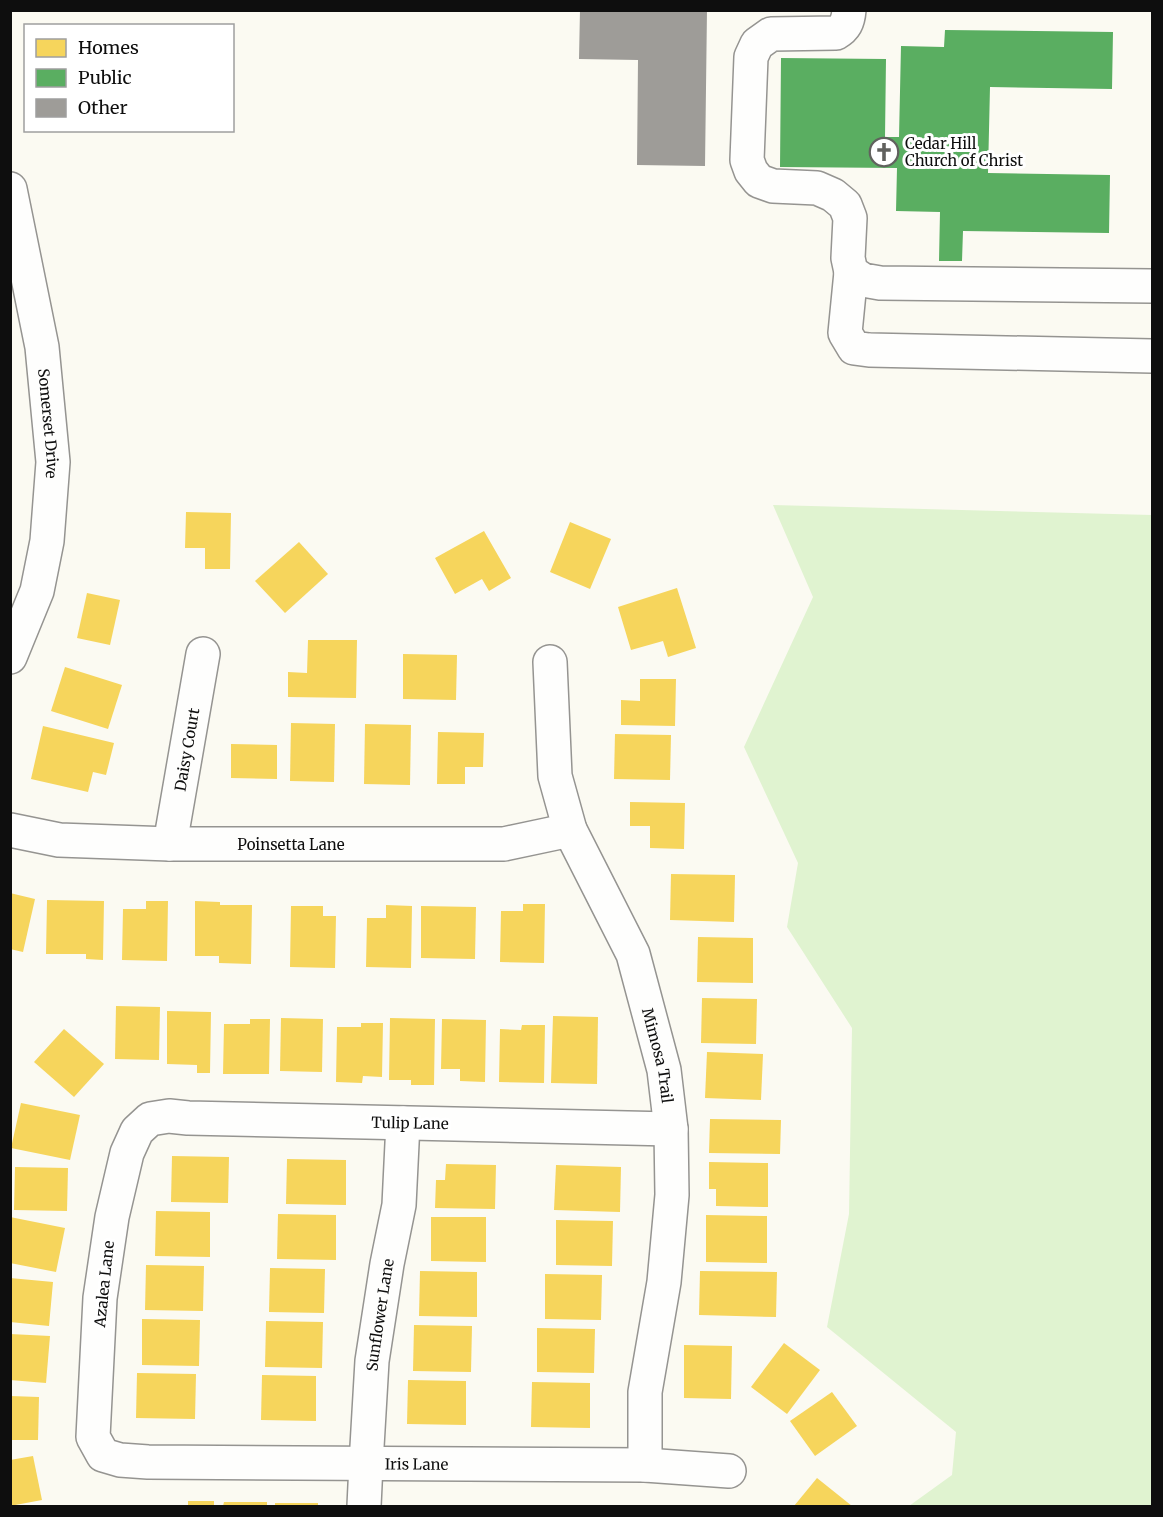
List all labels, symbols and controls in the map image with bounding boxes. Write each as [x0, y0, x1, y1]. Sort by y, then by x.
legend [24, 24, 234, 132]
text: Homes [78, 36, 139, 59]
text: Public [78, 66, 132, 89]
text: Other [78, 96, 128, 119]
place label: Cedar Hill Church of Christ [905, 134, 1023, 170]
church icon: Cedar Hill Church of Christ [868, 136, 900, 168]
street label: Somerset Drive [35, 367, 63, 479]
street label: Daisy Court [170, 706, 203, 792]
street label: Poinsetta Lane [237, 835, 345, 854]
street label: Mimosa Trail [638, 1006, 677, 1104]
street label: Tulip Lane [371, 1113, 449, 1133]
street label: Azalea Lane [90, 1240, 118, 1329]
street label: Sunflower Lane [362, 1257, 397, 1372]
street label: Iris Lane [385, 1454, 448, 1473]

